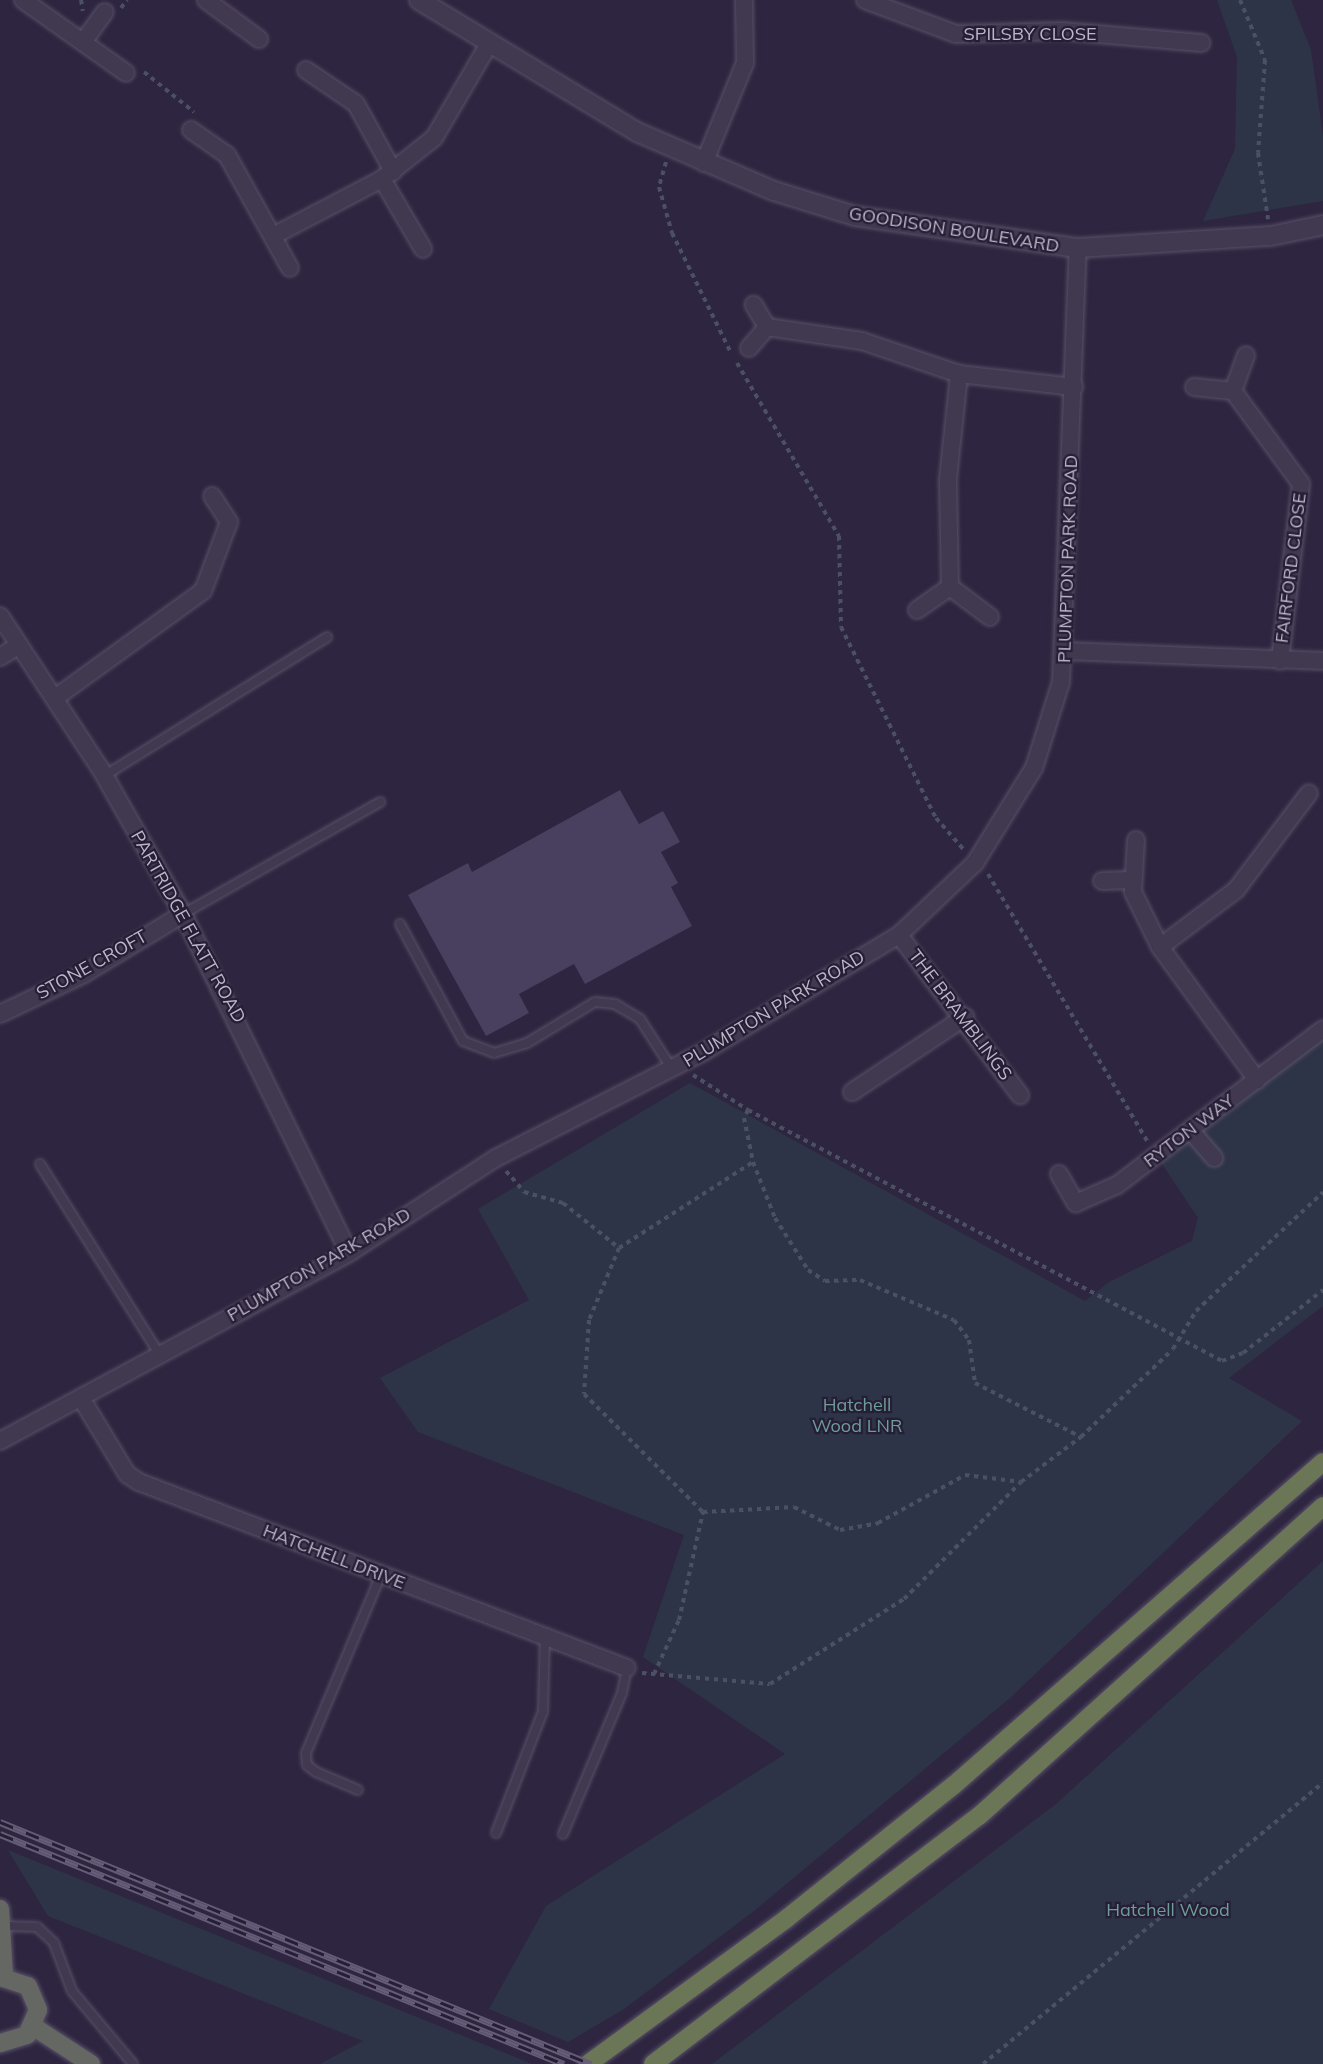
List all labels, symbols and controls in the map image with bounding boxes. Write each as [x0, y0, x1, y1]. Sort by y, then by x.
street label: SPILSBY CLOSE [963, 23, 1097, 45]
street label: GOODISON BOULEVARD [847, 203, 1061, 257]
street label: PLUMPTON PARK ROAD [1054, 455, 1082, 663]
street label: FAIRFORD CLOSE [1271, 492, 1311, 644]
street label: PARTRIDGE FLATT ROAD [126, 827, 250, 1027]
street label: STONE CROFT [33, 926, 151, 1004]
street label: PLUMPTON PARK ROAD [679, 946, 869, 1072]
street label: THE BRAMBLINGS [904, 946, 1016, 1084]
street label: RYTON WAY [1139, 1090, 1239, 1172]
street label: PLUMPTON PARK ROAD [224, 1204, 414, 1326]
park label: Hatchell Wood LNR [812, 1395, 902, 1438]
street label: HATCHELL DRIVE [260, 1520, 408, 1594]
park label: Hatchell Wood [1106, 1899, 1230, 1921]

